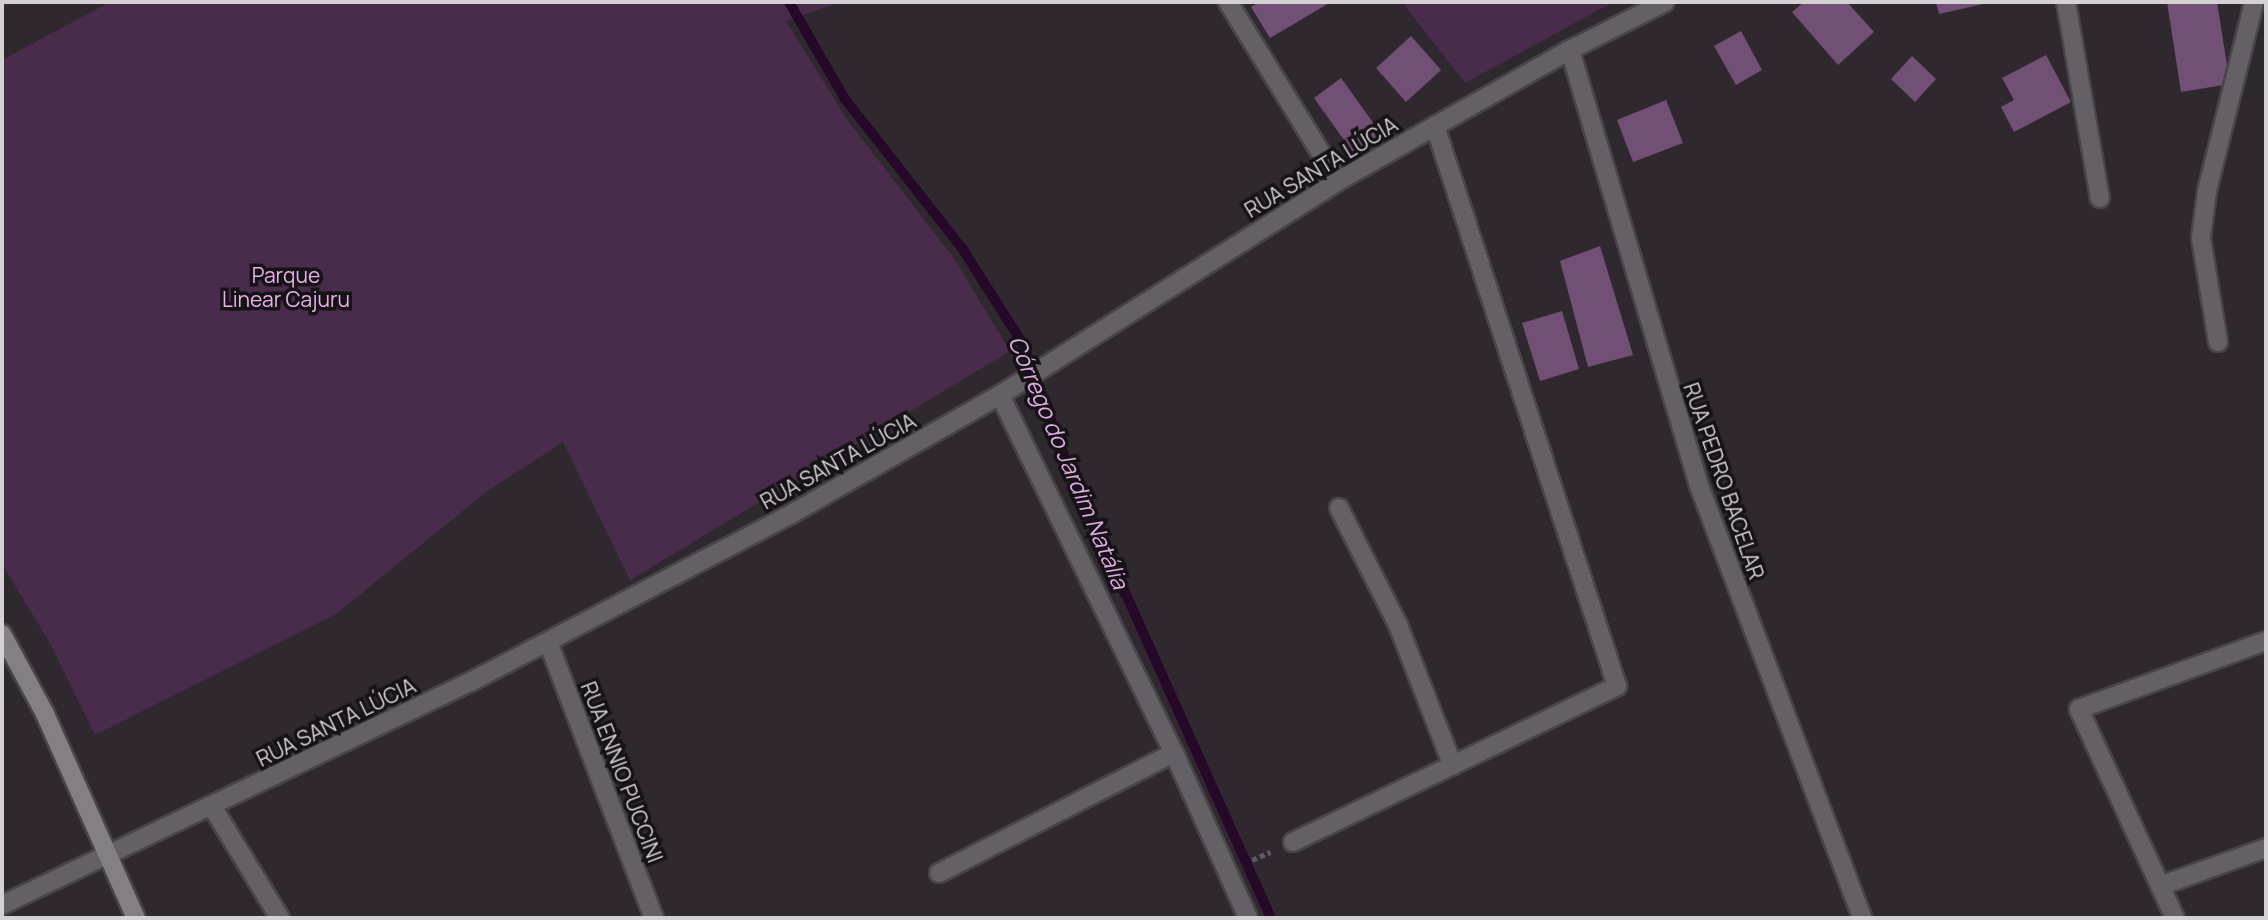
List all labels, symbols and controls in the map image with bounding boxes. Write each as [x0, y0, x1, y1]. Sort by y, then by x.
street label: RUA SANTA LÚCIA [1240, 111, 1402, 223]
park label: Parque Linear Cajuru [222, 262, 350, 312]
water label: Córrego do Jardim Natália [1003, 331, 1135, 593]
street label: RUA PEDRO BACELAR [1679, 379, 1769, 583]
street label: RUA SANTA LÚCIA [756, 408, 920, 514]
street label: RUA SANTA LÚCIA [252, 673, 420, 771]
street label: RUA ENNIO PUCCINI [576, 678, 668, 866]

